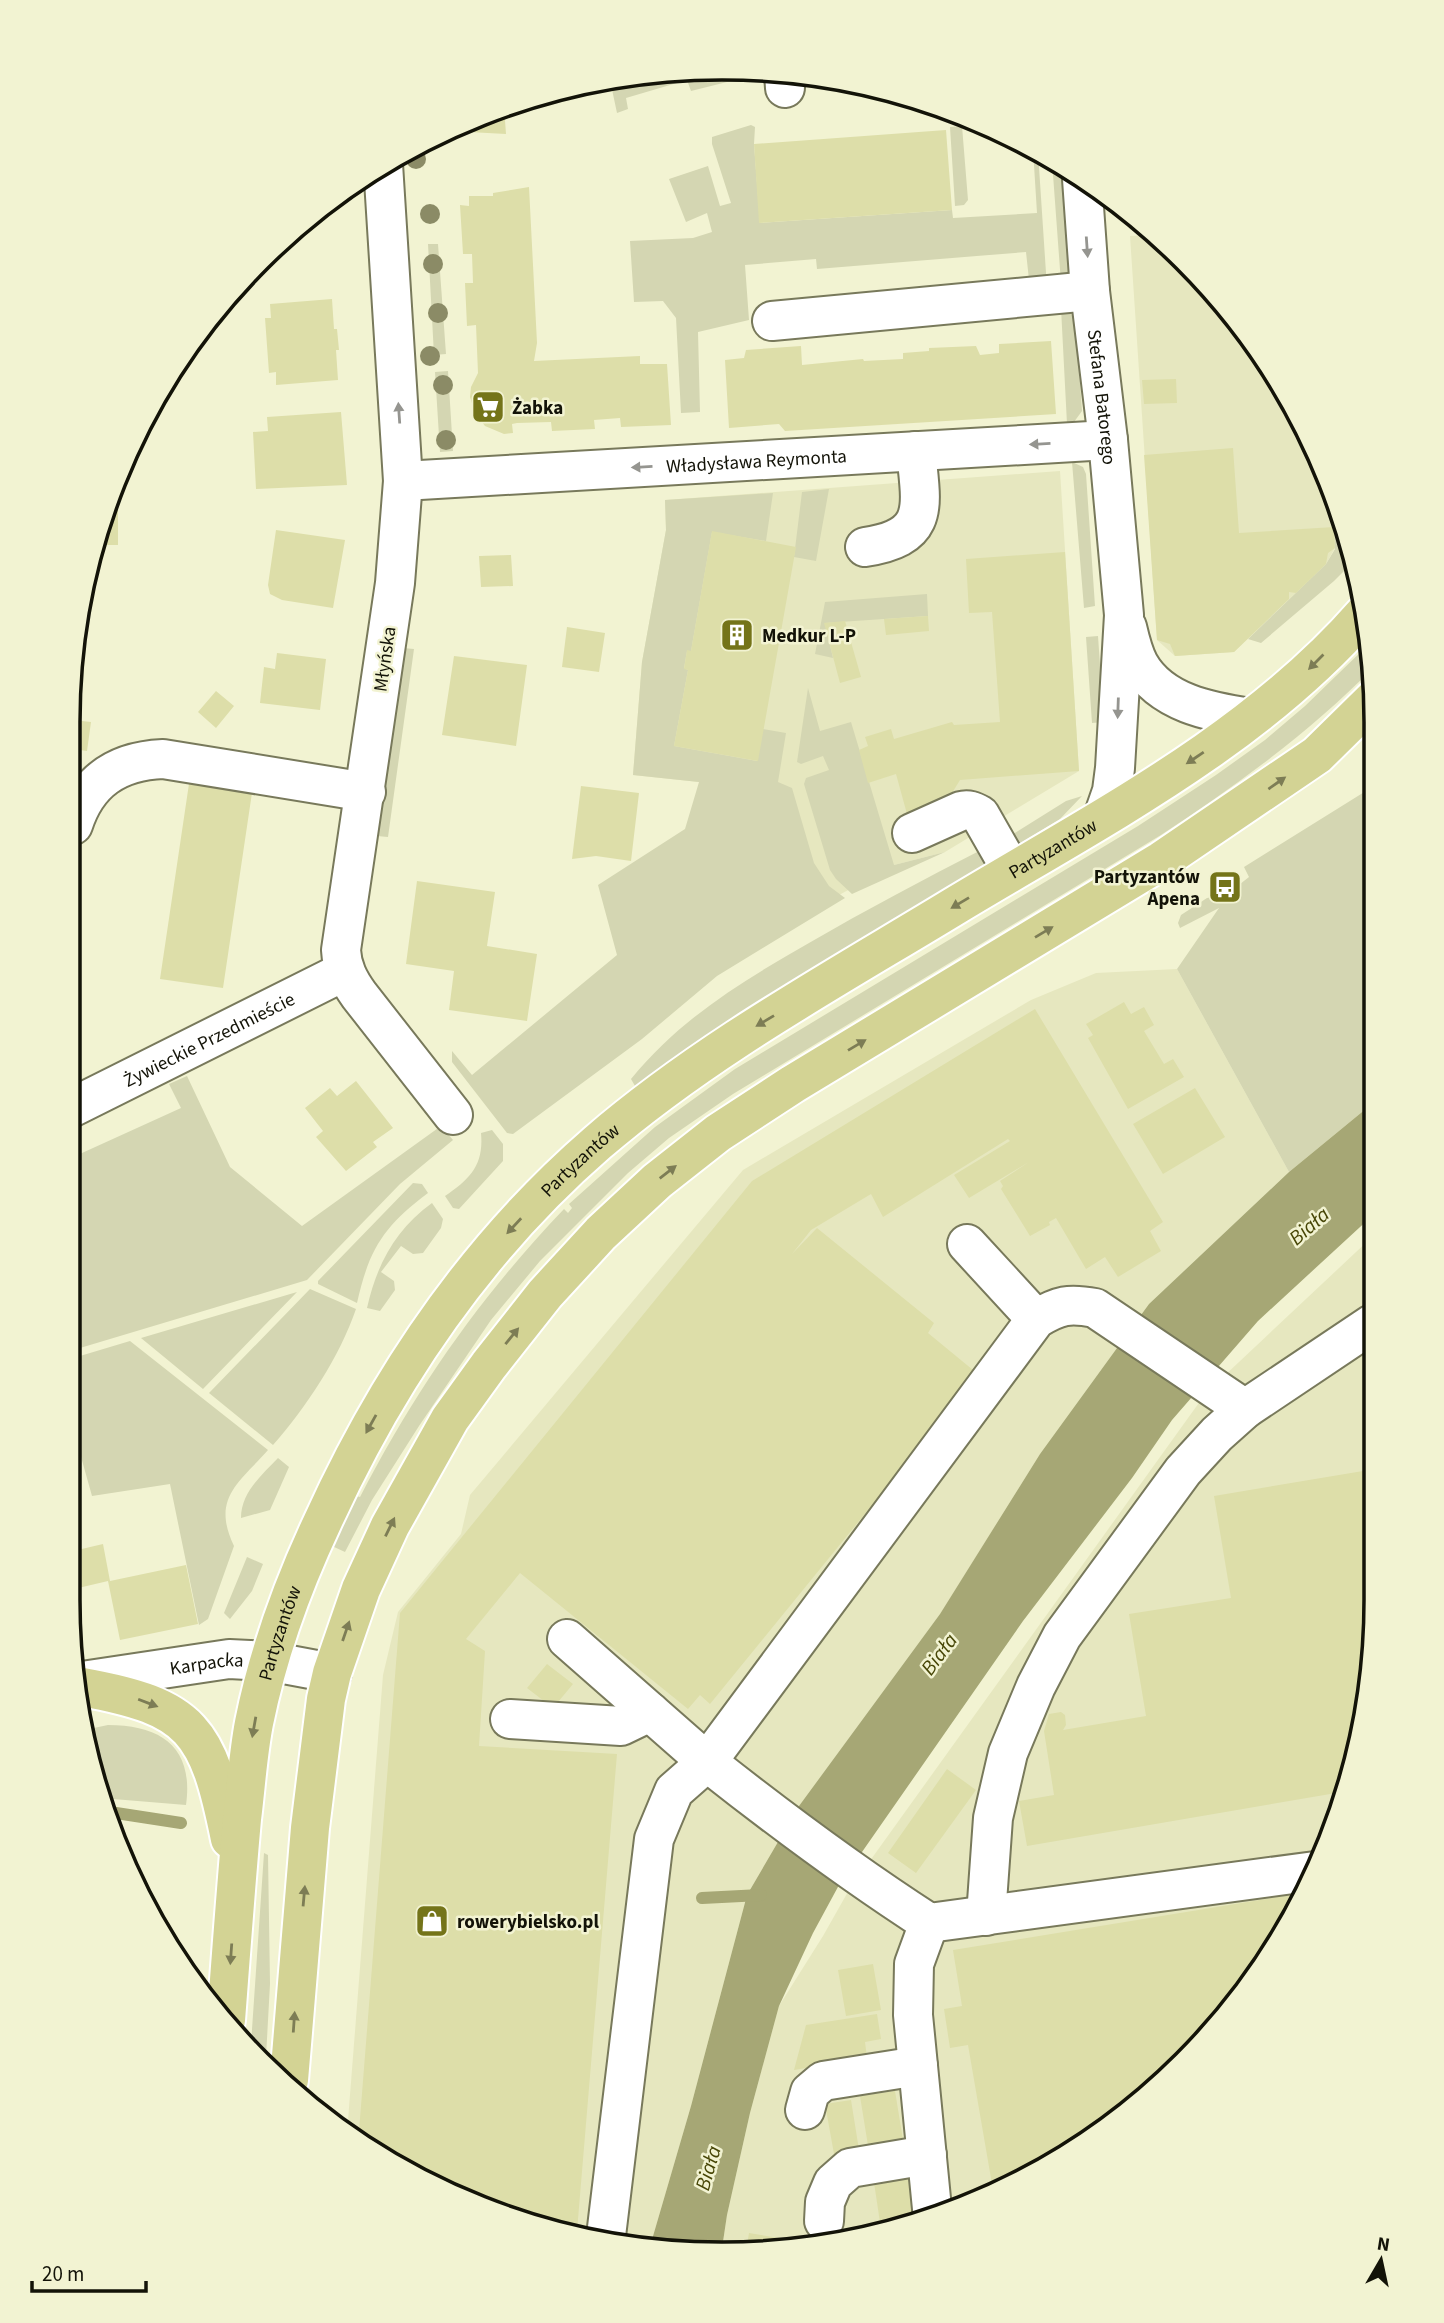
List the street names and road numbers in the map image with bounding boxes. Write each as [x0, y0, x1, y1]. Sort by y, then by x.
street label: Stefana Batorego [1080, 328, 1122, 466]
street label: Władysława Reymonta [665, 443, 848, 481]
street label: Młyńska [368, 625, 403, 694]
street label: Partyzantów [1004, 813, 1103, 886]
street label: Żywieckie Przedmieście [119, 986, 300, 1095]
street label: Partyzantów [535, 1117, 626, 1204]
street label: Partyzantów [252, 1582, 309, 1684]
street label: Karpacka [168, 1647, 244, 1683]

